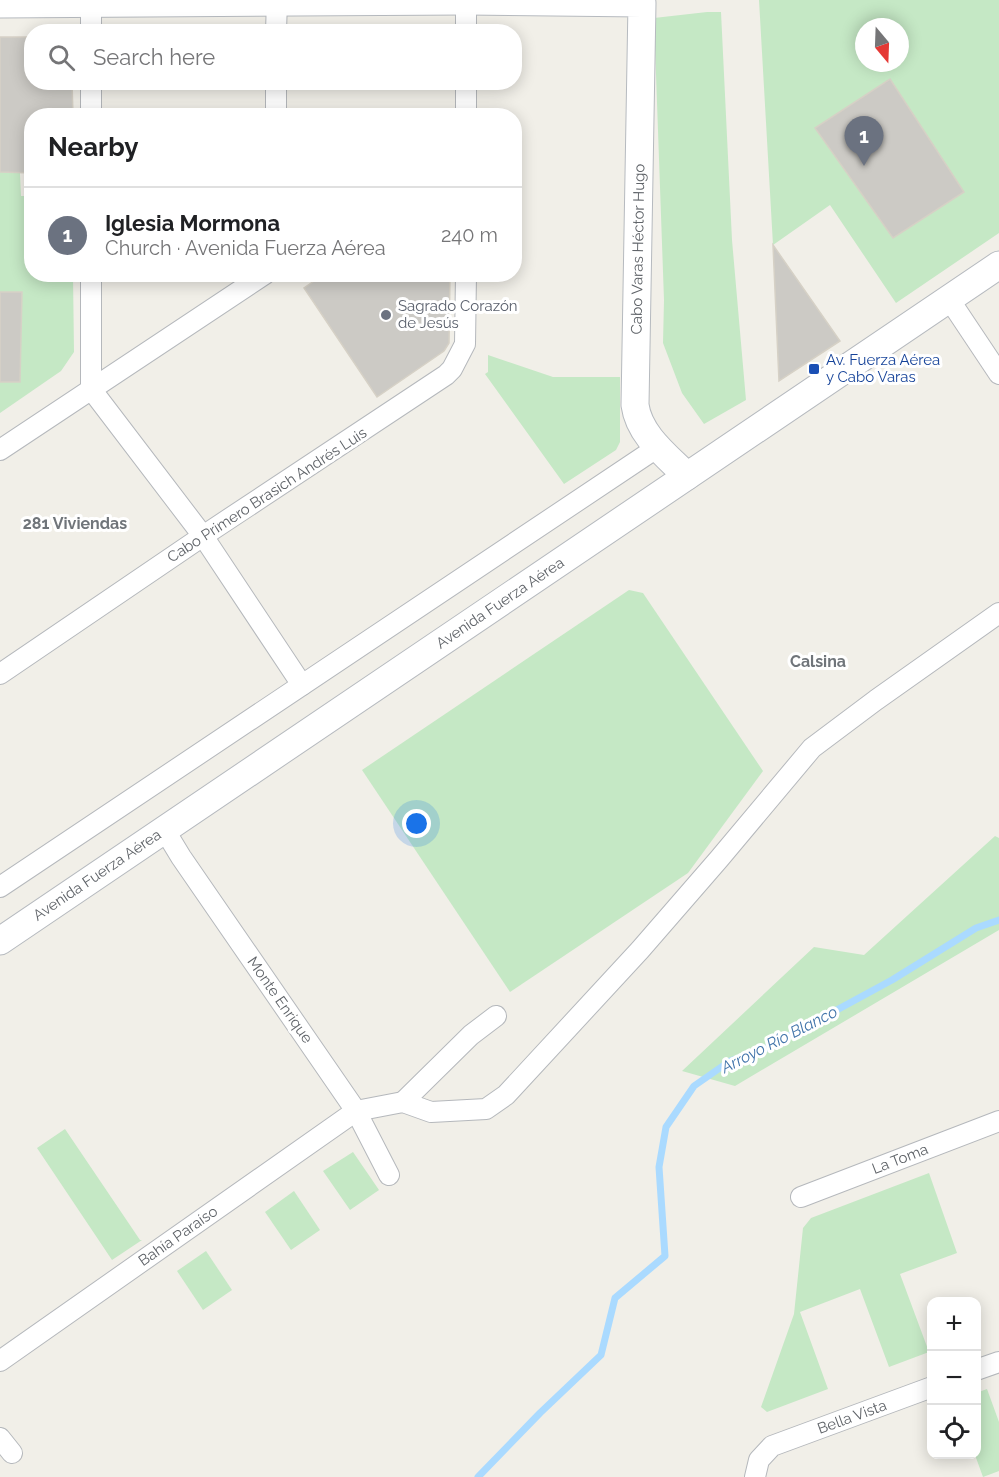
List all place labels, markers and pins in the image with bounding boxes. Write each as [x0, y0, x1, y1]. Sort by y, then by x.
pin: 1 [844, 116, 884, 166]
place label: Sagrado Corazón de Jesús [398, 297, 518, 332]
marker: Sagrado Corazón de Jesús [379, 308, 393, 322]
place label: Av. Fuerza Aérea y Cabo Varas [826, 351, 940, 386]
marker: Av. Fuerza Aérea y Cabo Varas [807, 362, 821, 376]

